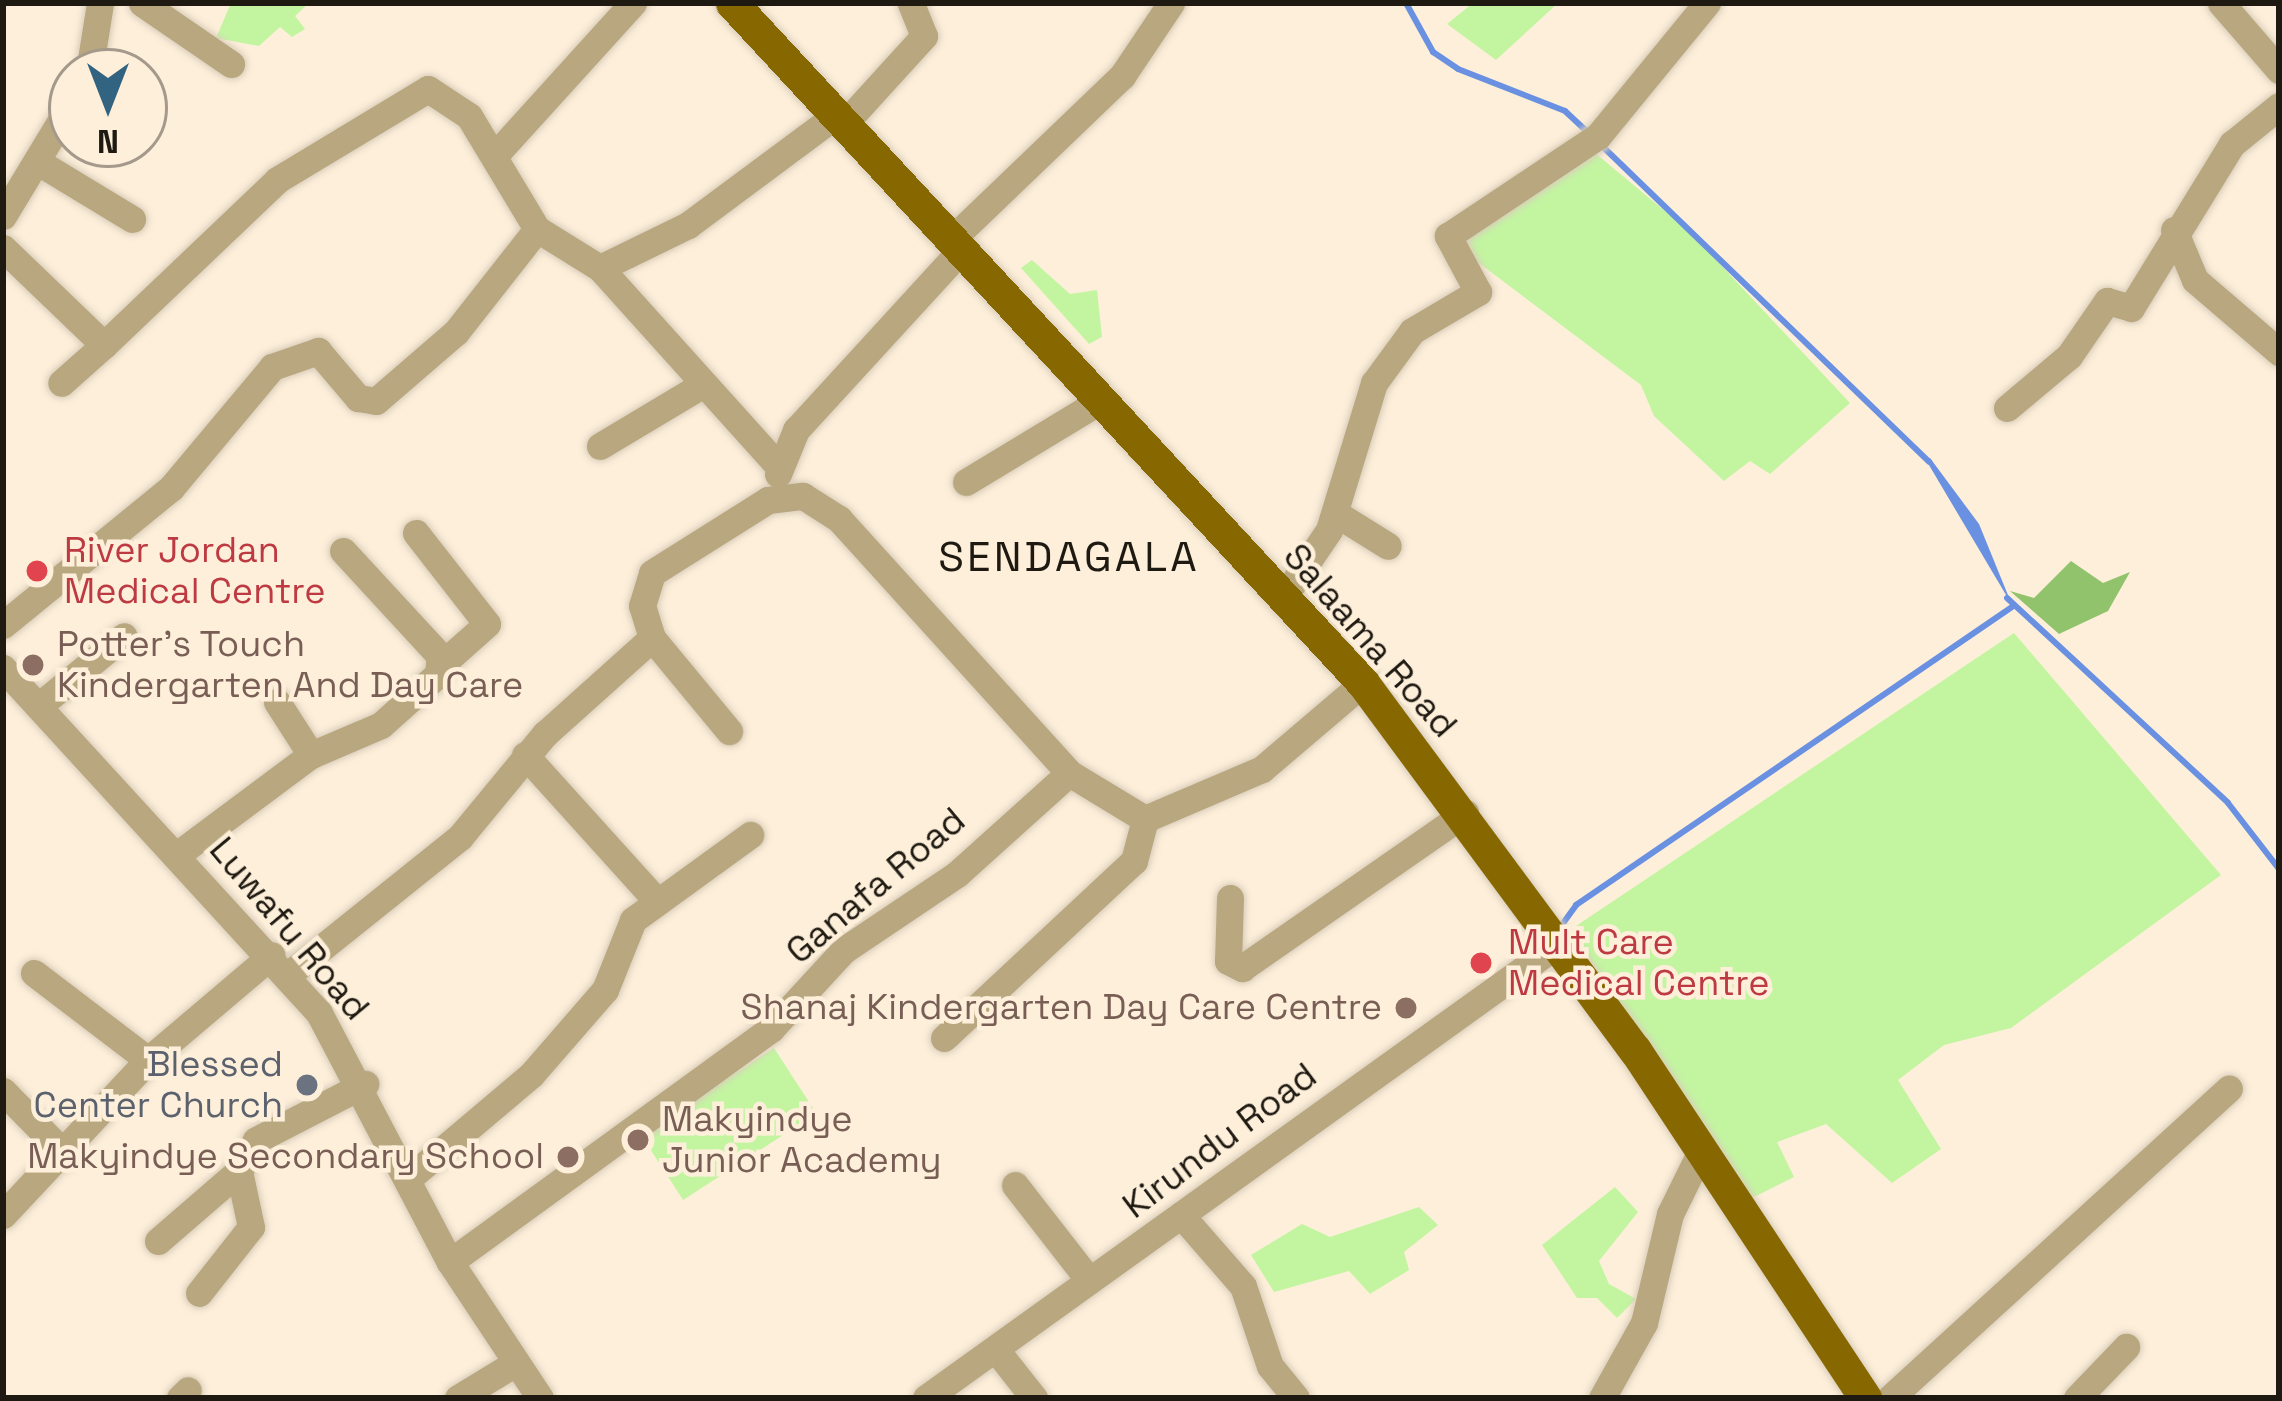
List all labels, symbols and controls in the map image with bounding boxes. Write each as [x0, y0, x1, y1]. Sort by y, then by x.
north arrow [48, 48, 168, 168]
text: N [97, 120, 119, 162]
place label: River Jordan Medical Centre [64, 528, 326, 613]
district label: SENDAGALA [938, 532, 1200, 582]
street label: Salaama Road [1274, 535, 1466, 747]
marker: River Jordan Medical Centre [21, 555, 53, 587]
place label: Potter's Touch Kindergarten And Day Care [57, 622, 524, 707]
marker: Potter's Touch Kindergarten And Day Care [20, 652, 46, 678]
street label: Ganafa Road [778, 799, 974, 973]
street label: Luwafu Road [200, 829, 378, 1029]
place label: Mult Care Medical Centre [1508, 920, 1770, 1005]
marker: Mult Care Medical Centre [1465, 947, 1497, 979]
place label: Shanaj Kindergarten Day Care Centre [741, 986, 1382, 1030]
marker: Shanaj Kindergarten Day Care Centre [1393, 995, 1419, 1021]
place label: Blessed Center Church [34, 1042, 283, 1127]
street label: Kirundu Road [1115, 1054, 1325, 1228]
marker: Blessed Center Church [294, 1072, 320, 1098]
place label: Makyindye Junior Academy [662, 1097, 942, 1182]
marker: Makyindye Junior Academy [625, 1127, 651, 1153]
place label: Makyindye Secondary School [27, 1135, 544, 1179]
marker: Makyindye Secondary School [555, 1144, 581, 1170]

